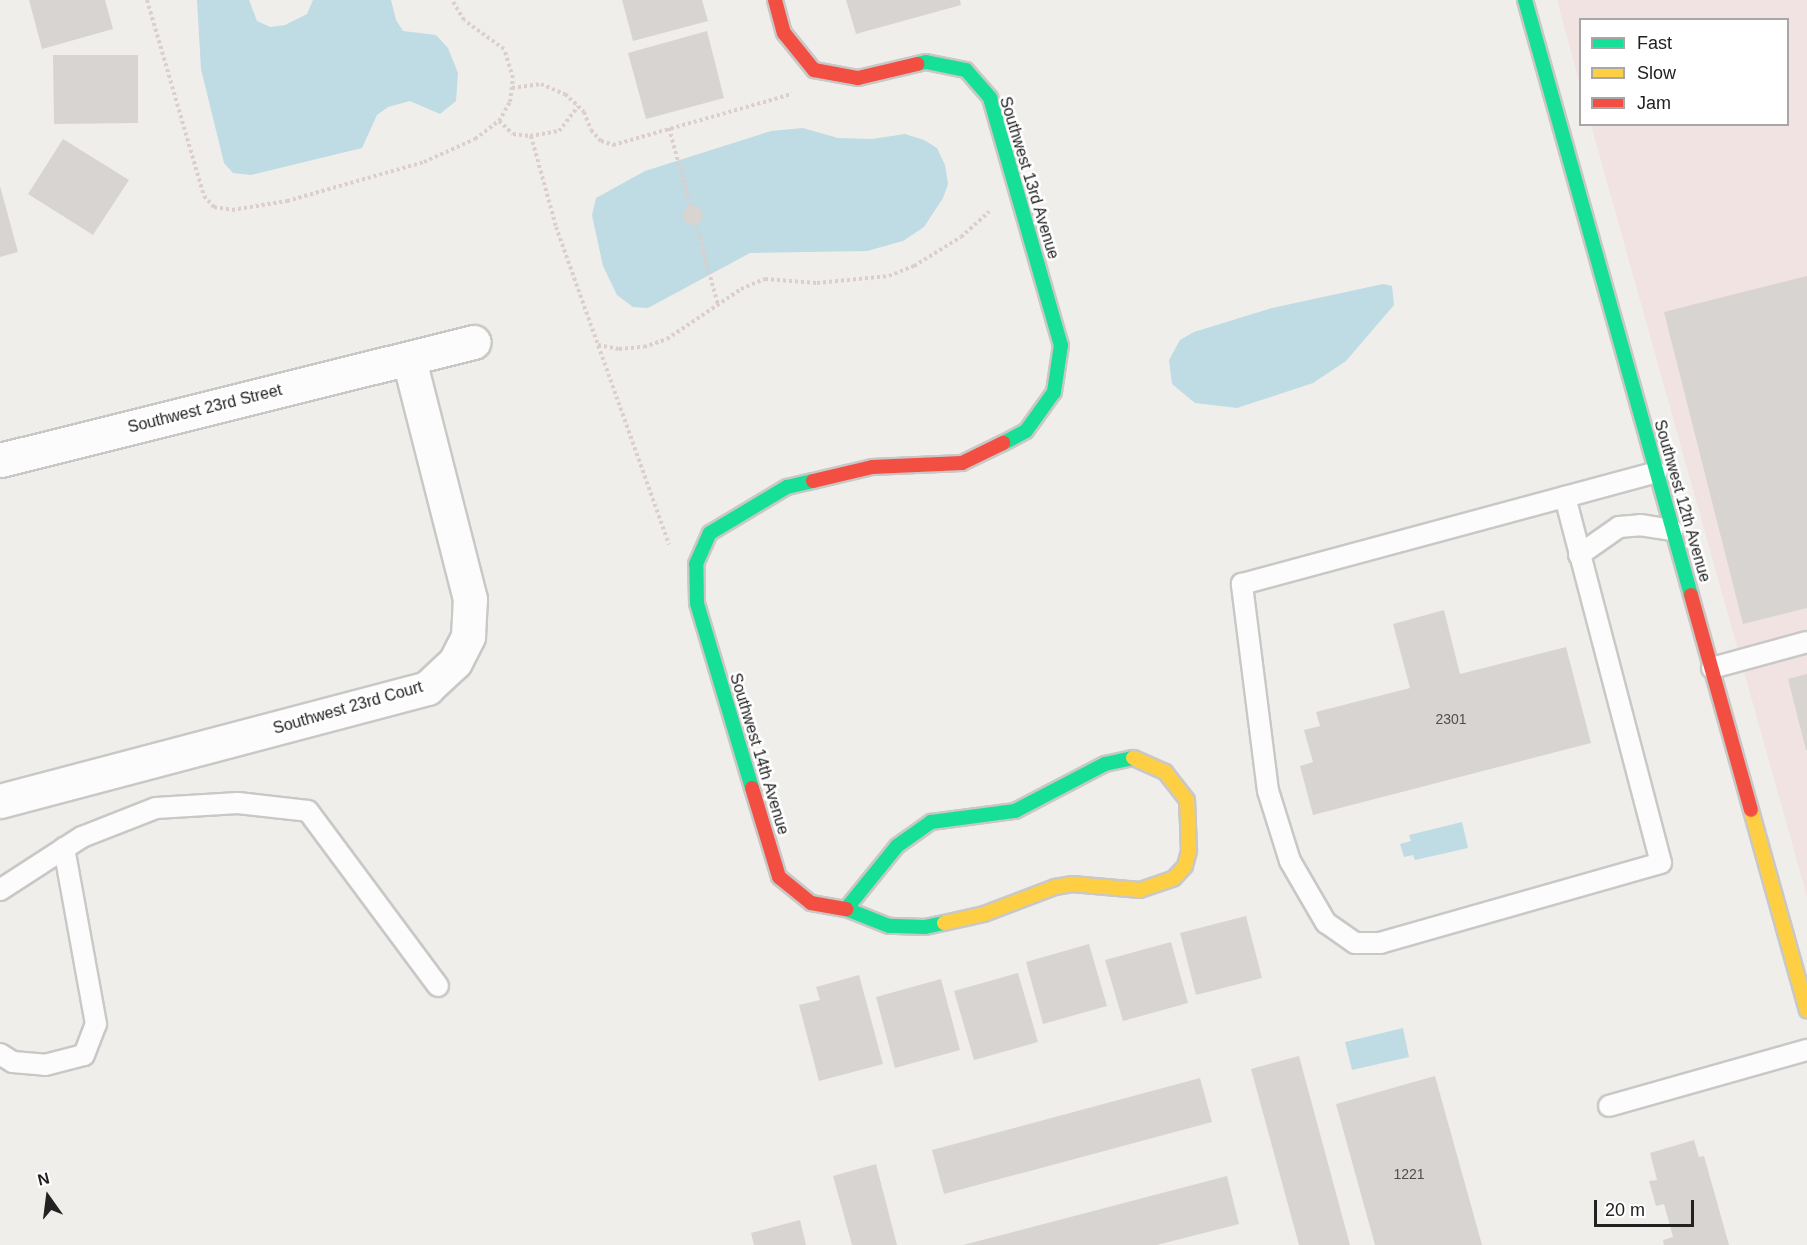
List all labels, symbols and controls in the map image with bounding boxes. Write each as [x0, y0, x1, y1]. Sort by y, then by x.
legend [1579, 18, 1789, 126]
text: Fast [1637, 33, 1672, 53]
text: Slow [1637, 63, 1676, 83]
text: Jam [1637, 93, 1671, 113]
street label: Southwest 13rd Avenue [995, 94, 1063, 262]
street label: Southwest 23rd Street [126, 381, 284, 437]
street label: Southwest 12th Avenue [1650, 417, 1714, 585]
street label: Southwest 14th Avenue [725, 671, 793, 837]
street label: Southwest 23rd Court [271, 677, 425, 739]
house number: 2301 [1435, 711, 1467, 727]
house number: 1221 [1393, 1166, 1425, 1182]
north arrow [18, 1167, 78, 1227]
text: N [36, 1169, 51, 1189]
scale bar [1597, 1188, 1698, 1226]
text: 20 m [1605, 1200, 1645, 1220]

